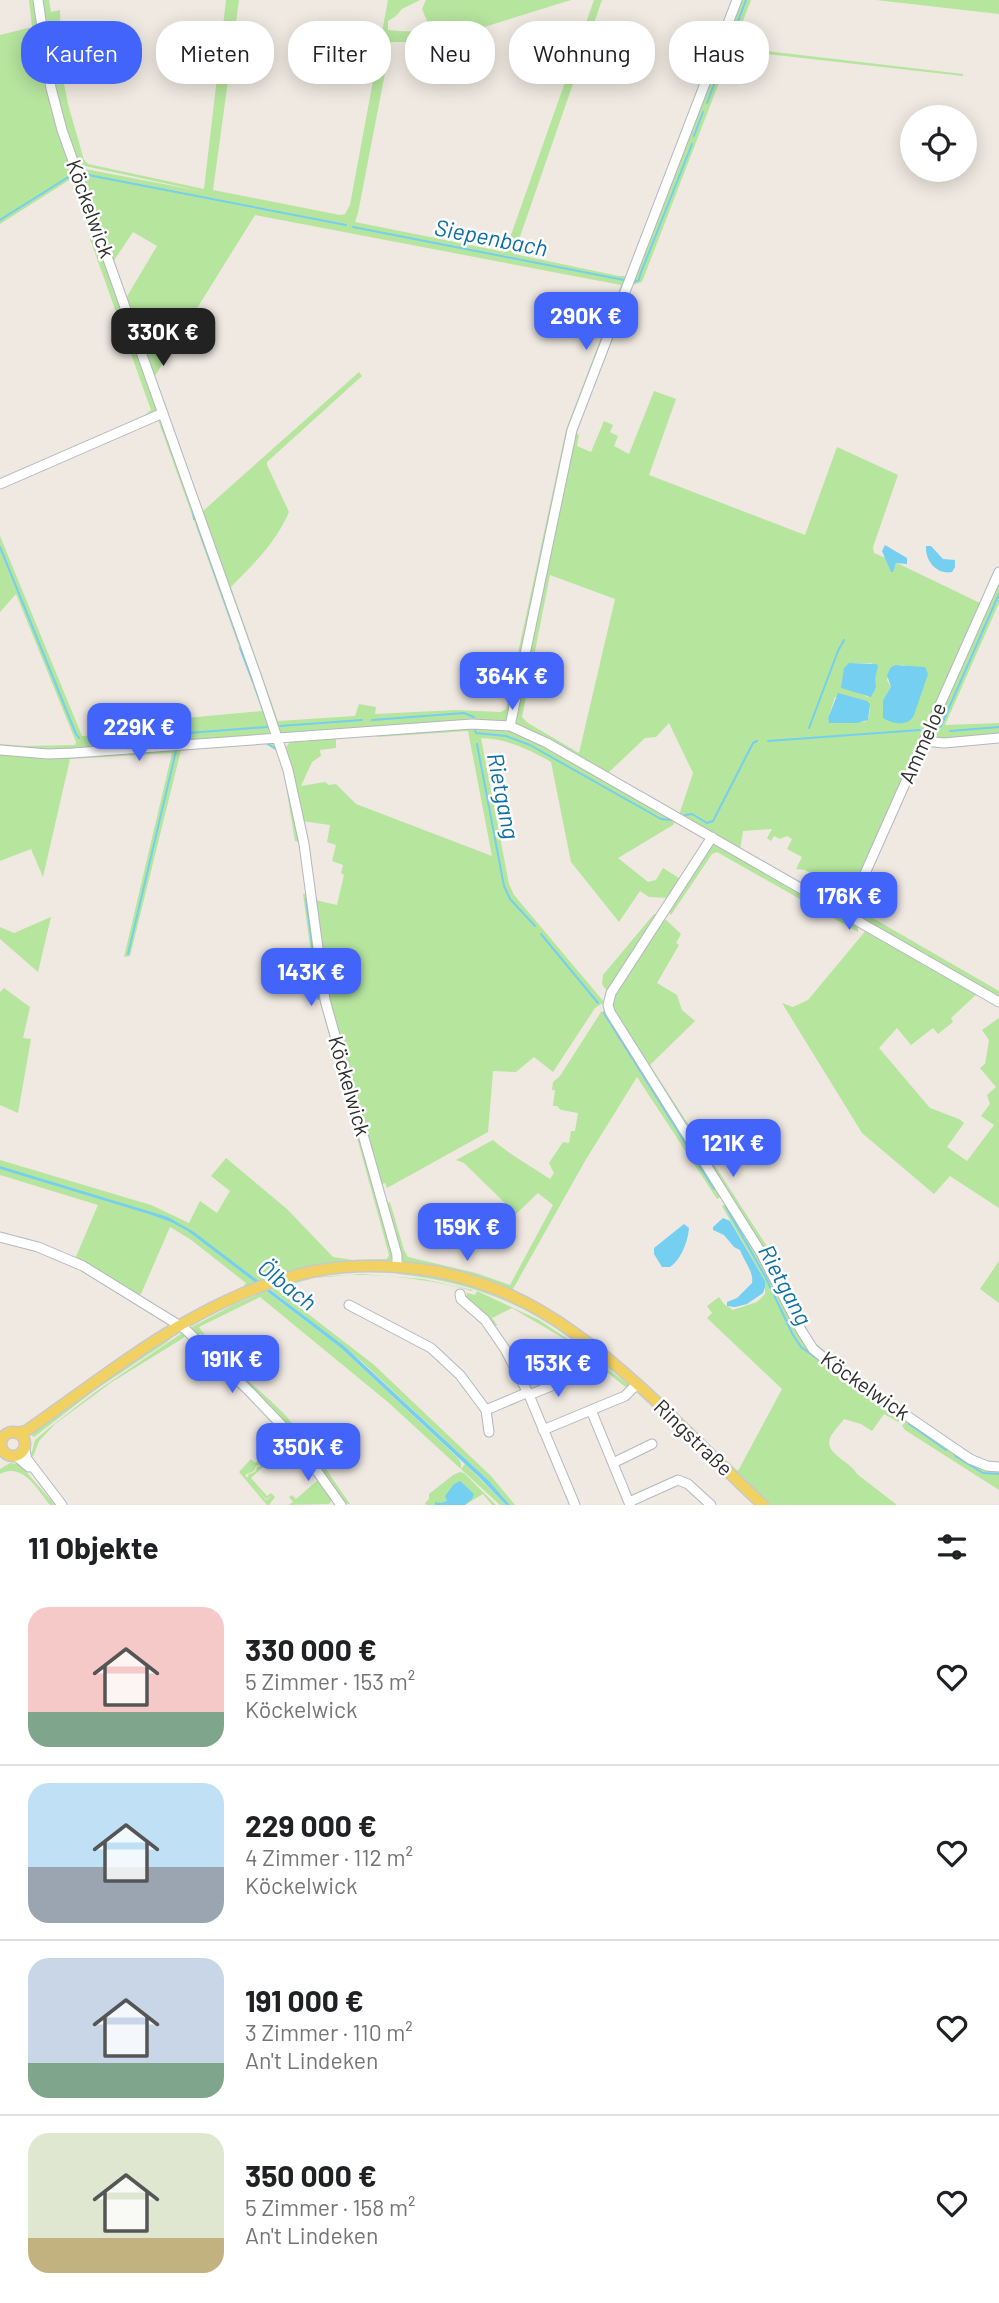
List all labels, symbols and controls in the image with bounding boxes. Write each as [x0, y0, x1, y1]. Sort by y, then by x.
chip: Kaufen [21, 21, 142, 84]
chip: Mieten [156, 21, 274, 84]
chip: Filter [288, 21, 391, 84]
chip: Neu [405, 21, 495, 84]
chip: Wohnung [509, 21, 655, 84]
chip: Haus [669, 21, 769, 84]
map controls [900, 105, 977, 182]
button: locate [900, 105, 977, 182]
street label: Köckelwick [62, 156, 121, 261]
water label: Siepenbach [432, 212, 550, 262]
pin: 290K € [529, 292, 643, 352]
text: 290K € [550, 301, 622, 329]
pin: 330K € [106, 308, 220, 368]
text: 330K € [127, 317, 199, 345]
pin: 364K € [455, 652, 569, 712]
text: 364K € [476, 661, 548, 689]
street label: Ammeloe [893, 698, 951, 787]
pin: 229K € [82, 704, 196, 763]
text: 229K € [103, 712, 175, 740]
water label: Rietgang [482, 750, 526, 841]
pin: 176K € [792, 872, 906, 932]
text: 176K € [816, 881, 882, 909]
pin: 143K € [254, 948, 368, 1008]
text: 143K € [277, 957, 345, 985]
street label: Köckelwick [324, 1033, 377, 1138]
pin: 121K € [676, 1120, 790, 1179]
text: 121K € [702, 1128, 764, 1156]
pin: 159K € [410, 1204, 524, 1263]
text: 159K € [434, 1212, 500, 1240]
water label: Rietgang [753, 1239, 819, 1330]
water label: Ölbach [253, 1253, 323, 1316]
pin: 191K € [175, 1336, 289, 1395]
pin: 153K € [501, 1340, 615, 1399]
text: 191K € [201, 1344, 263, 1372]
street label: Köckelwick [817, 1345, 915, 1424]
text: 153K € [525, 1348, 591, 1376]
street label: Ringstraße [650, 1393, 739, 1480]
pin: 350K € [251, 1424, 365, 1483]
text: 350K € [272, 1432, 344, 1460]
icon: filters [933, 1528, 971, 1566]
text: 11 Objekte [28, 1529, 159, 1565]
text: 330 000 € [245, 1631, 377, 1667]
icon: home [84, 1635, 168, 1719]
icon: heart [933, 1658, 971, 1696]
text: 5 Zimmer · 153 m² [245, 1667, 415, 1695]
text: Köckelwick [245, 1695, 358, 1723]
text: 229 000 € [245, 1807, 377, 1843]
icon: home [84, 1811, 168, 1895]
icon: heart [933, 1834, 971, 1872]
text: 4 Zimmer · 112 m² [245, 1843, 413, 1871]
text: Köckelwick [245, 1871, 358, 1899]
text: 191 000 € [245, 1982, 364, 2018]
icon: home [84, 1986, 168, 2070]
icon: heart [933, 2009, 971, 2047]
text: 3 Zimmer · 110 m² [245, 2018, 413, 2046]
text: An't Lindeken [245, 2046, 378, 2074]
text: 350 000 € [245, 2157, 377, 2193]
icon: home [84, 2161, 168, 2245]
icon: heart [933, 2184, 971, 2222]
text: 5 Zimmer · 158 m² [245, 2193, 415, 2221]
text: An't Lindeken [245, 2221, 378, 2249]

